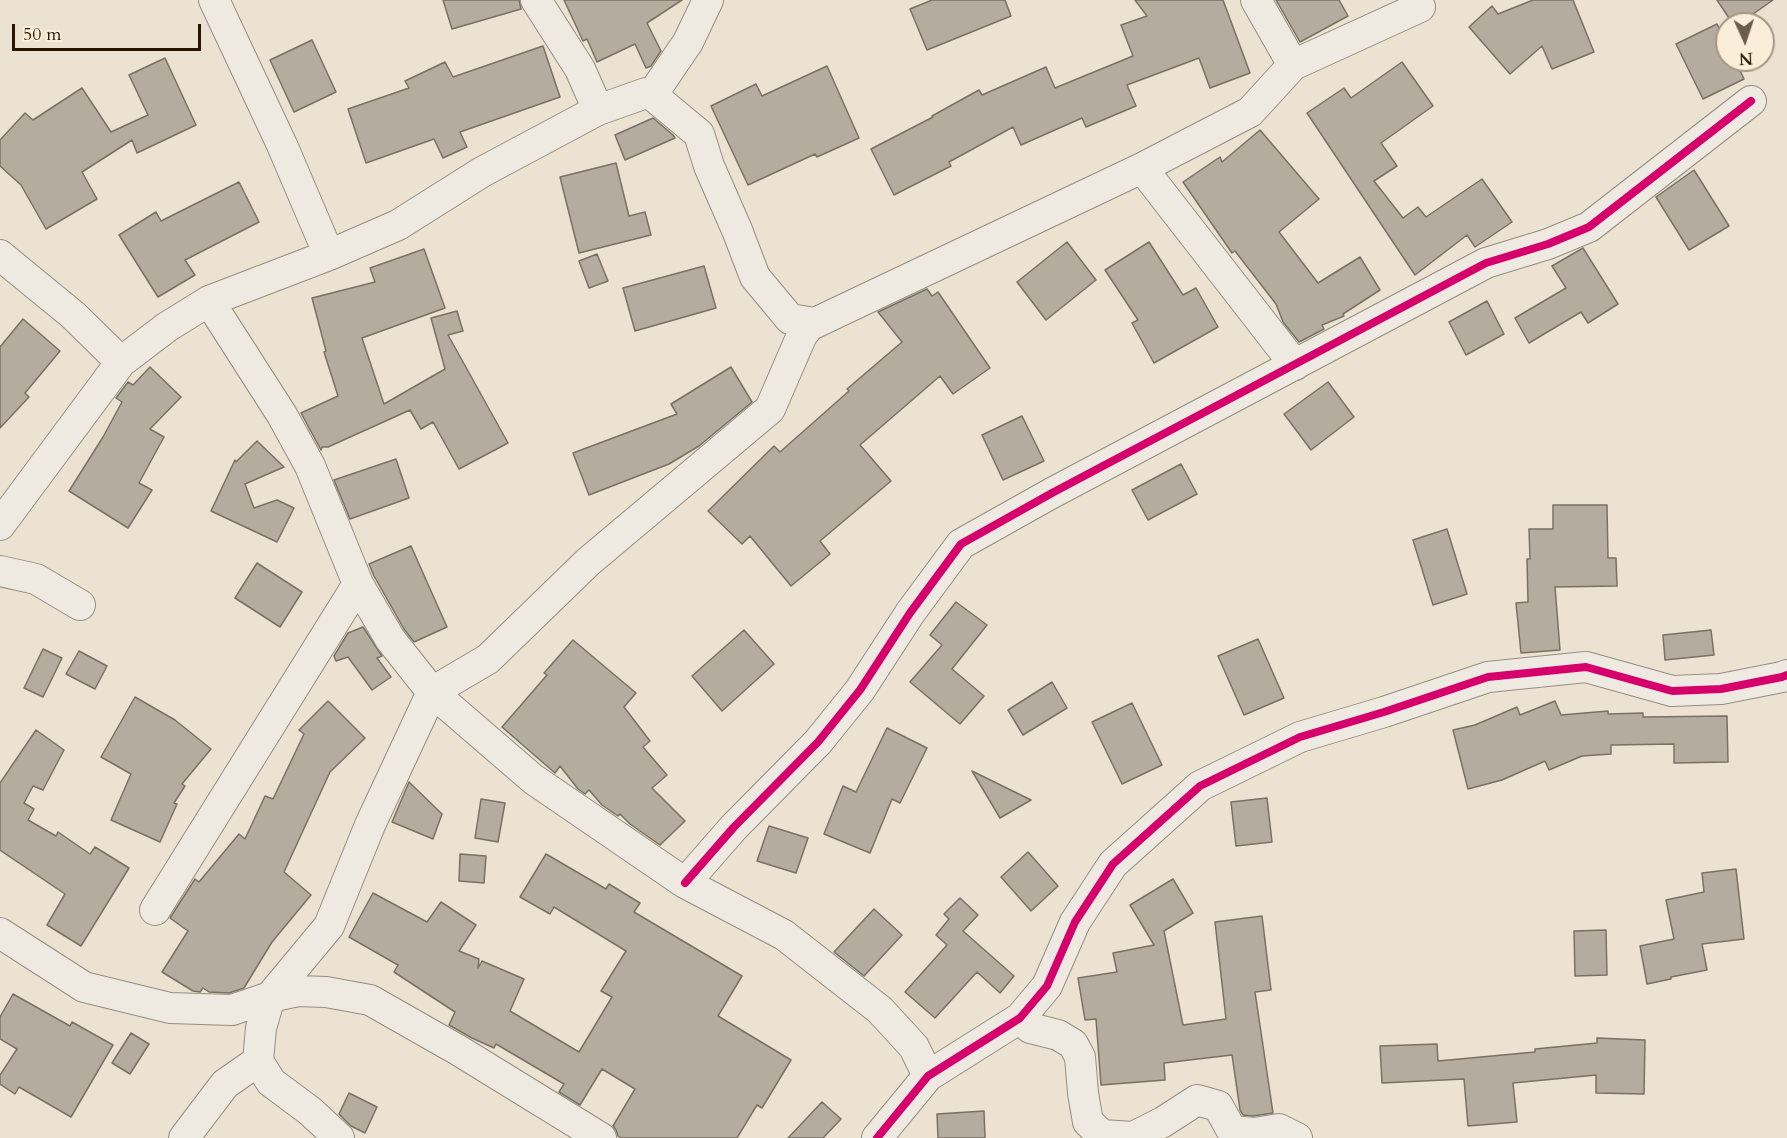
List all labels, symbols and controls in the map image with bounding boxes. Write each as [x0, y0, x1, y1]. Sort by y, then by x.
scale bar [15, 12, 204, 50]
north arrow [1715, 12, 1775, 72]
text: 50 m [23, 22, 62, 47]
text: N [1738, 47, 1753, 69]

